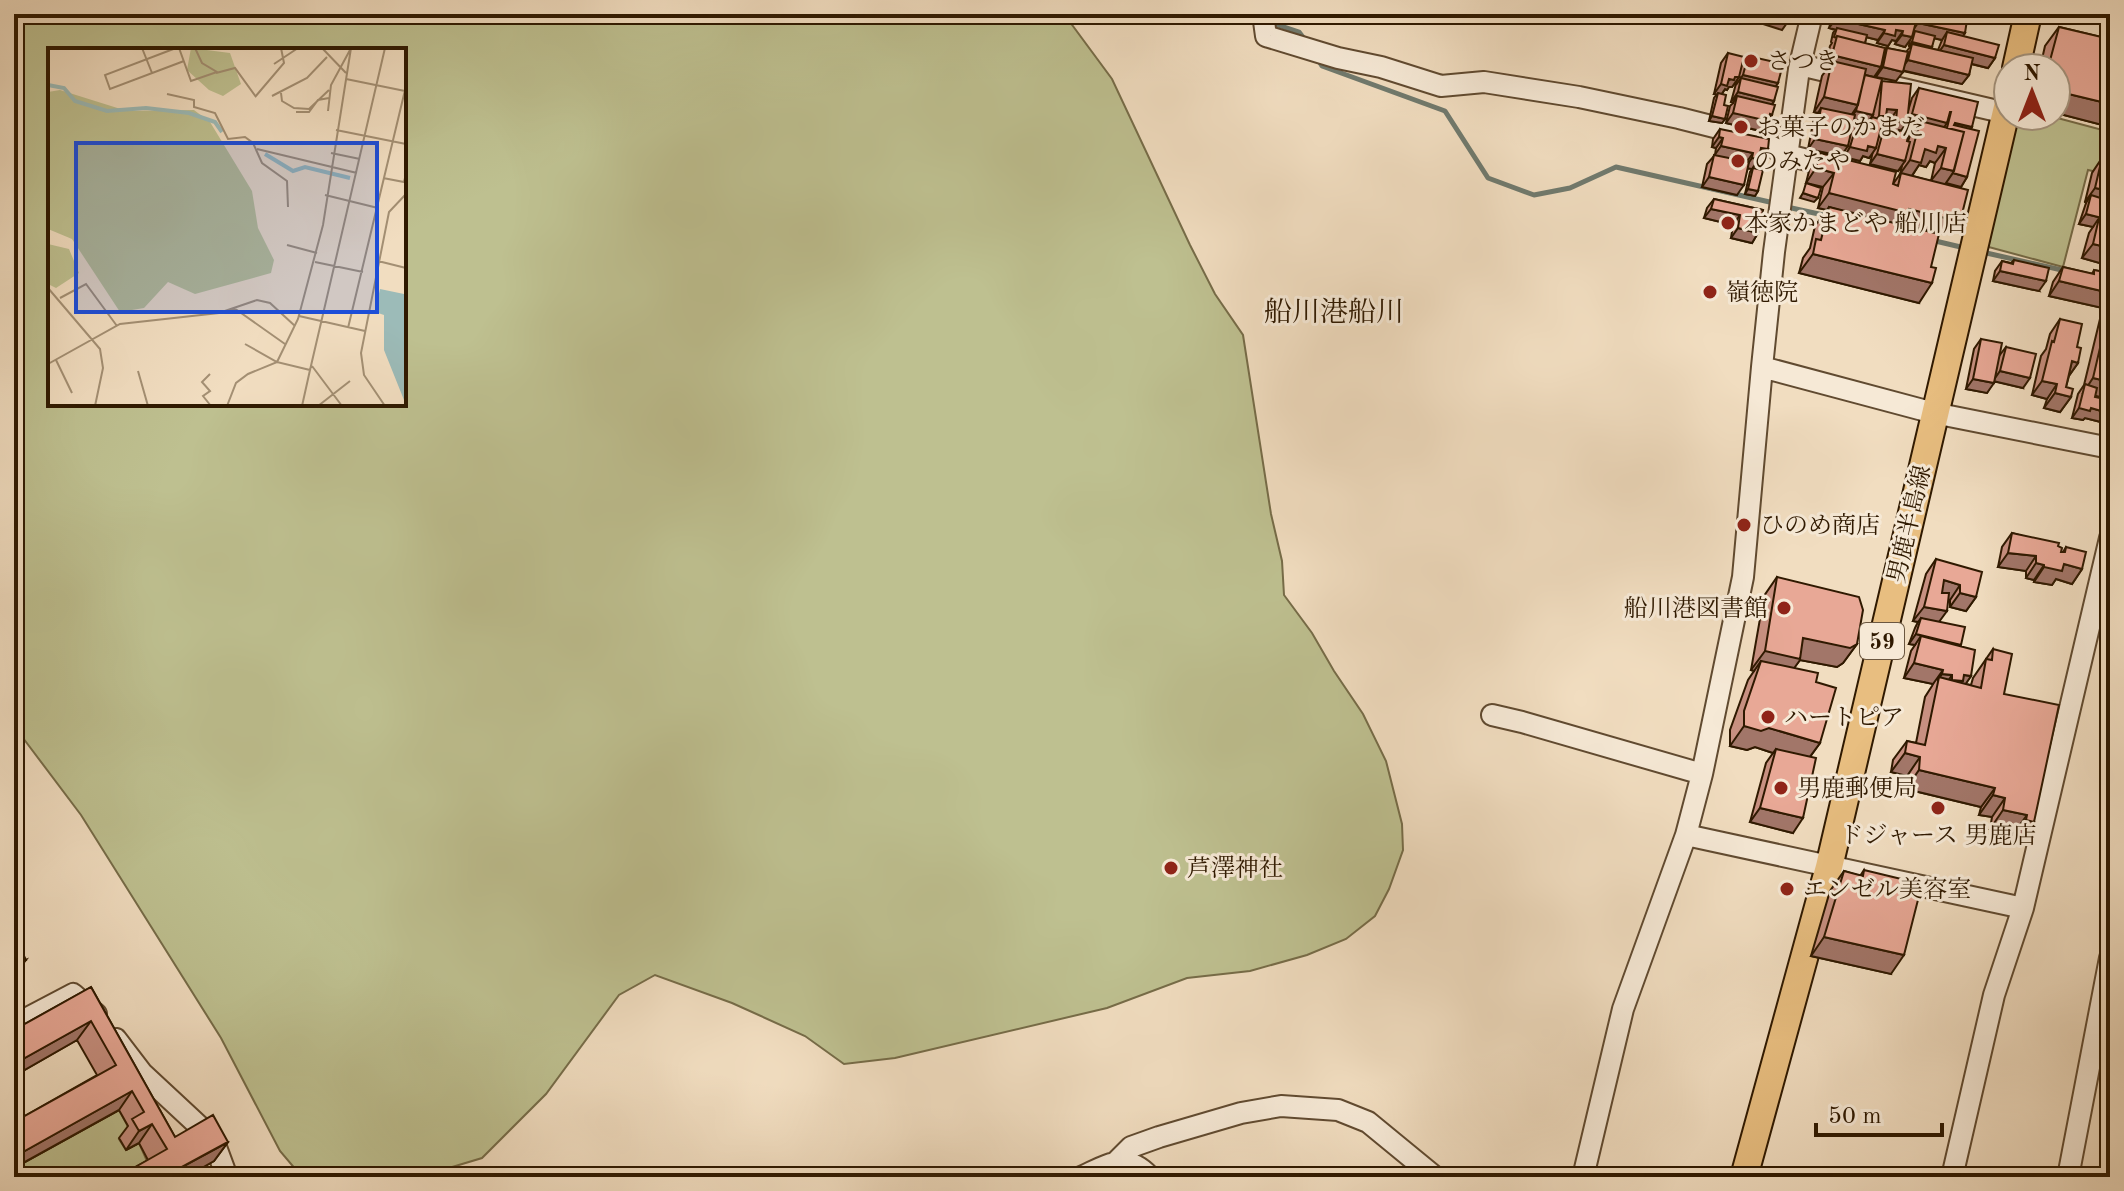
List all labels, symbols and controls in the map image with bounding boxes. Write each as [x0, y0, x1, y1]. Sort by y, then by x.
inset map [48, 48, 406, 406]
place label: さつき [1767, 50, 1839, 75]
marker: さつき [1742, 52, 1760, 70]
north arrow [1992, 52, 2072, 132]
text: N [2024, 63, 2041, 85]
place label: お菓子のかまだ [1757, 114, 1925, 141]
marker: お菓子のかまだ [1732, 118, 1750, 136]
place label: のみたや [1754, 150, 1850, 175]
marker: のみたや [1729, 152, 1747, 170]
place label: 本家かまどや 船川店 [1744, 210, 1967, 237]
marker: 本家かまどや 船川店 [1719, 214, 1737, 232]
place label: 嶺徳院 [1726, 279, 1798, 306]
marker: 嶺徳院 [1701, 283, 1719, 301]
district label: 船川港船川 [1264, 297, 1404, 328]
street label: 男鹿半島線 [1883, 463, 1936, 586]
place label: ひのめ商店 [1760, 512, 1880, 539]
marker: ひのめ商店 [1735, 516, 1753, 534]
place label: 船川港図書館 [1624, 595, 1768, 622]
marker: 船川港図書館 [1775, 599, 1793, 617]
road number: 59 [1860, 623, 1904, 659]
place label: ハートピア [1784, 706, 1904, 731]
marker: ハートピア [1759, 708, 1777, 726]
place label: 男鹿郵便局 [1797, 775, 1917, 802]
marker: 男鹿郵便局 [1772, 779, 1790, 797]
marker: ドジャース 男鹿店 [1929, 799, 1947, 817]
place label: ドジャース 男鹿店 [1839, 822, 2037, 849]
place label: 芦澤神社 [1187, 855, 1283, 882]
marker: 芦澤神社 [1162, 859, 1180, 877]
place label: エンゼル美容室 [1803, 876, 1971, 903]
marker: エンゼル美容室 [1778, 880, 1796, 898]
scale bar [1816, 1087, 1942, 1137]
text: 50 m [1828, 1105, 1882, 1129]

